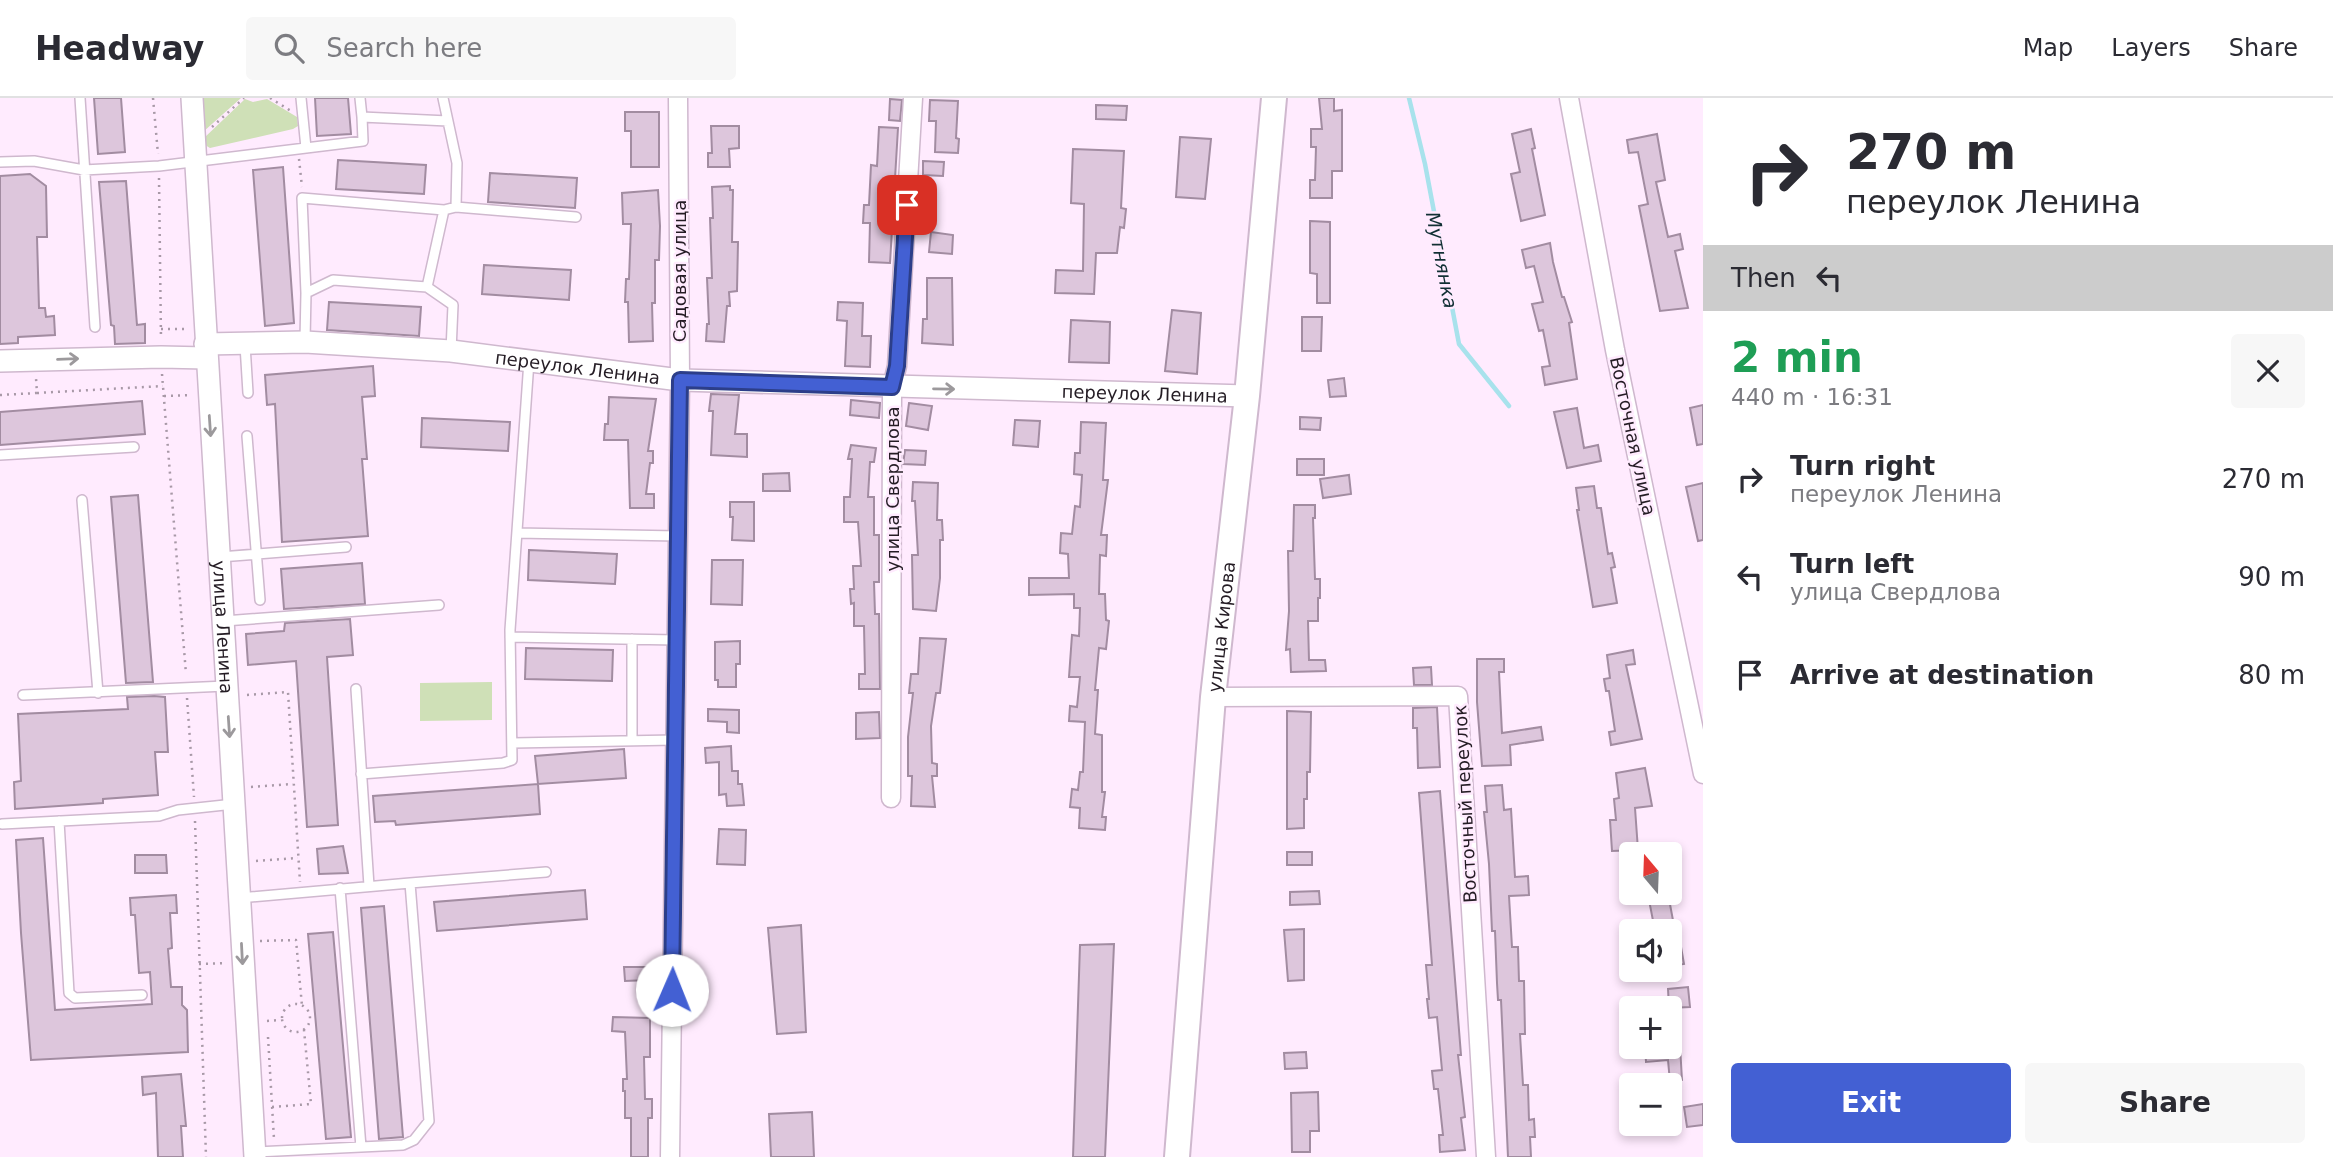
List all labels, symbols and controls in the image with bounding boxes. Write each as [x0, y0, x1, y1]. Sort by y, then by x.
search box [246, 17, 736, 80]
text: Headway [35, 29, 204, 68]
icon: search [270, 29, 308, 67]
text: Search here [326, 33, 482, 63]
text: Map [2023, 34, 2073, 62]
text: Layers [2111, 34, 2191, 62]
text: Share [2229, 34, 2298, 62]
text: 270 m [1846, 124, 2016, 181]
icon: right [1731, 126, 1822, 217]
pin [877, 175, 937, 235]
text: переулок Ленина [1846, 183, 2141, 221]
icon: arrive [888, 186, 926, 224]
street label: Садовая улица [669, 200, 690, 342]
water label: Мутнянка [1422, 210, 1462, 310]
icon: left [1810, 259, 1848, 297]
text: Then [1731, 263, 1796, 293]
text: 2 min [1731, 333, 1863, 382]
button: close [2231, 334, 2305, 408]
street label: переулок Ленина [494, 346, 661, 388]
one-way arrow [56, 353, 79, 366]
street label: Восточная улица [1606, 355, 1660, 517]
street label: переулок Ленина [1061, 380, 1228, 406]
one-way arrow [932, 382, 955, 395]
text: 440 m · 16:31 [1731, 384, 1893, 410]
street label: улица Свердлова [882, 406, 903, 572]
one-way arrow [204, 415, 217, 437]
text: Turn right [1790, 451, 1935, 481]
icon: right [1731, 460, 1769, 498]
text: 270 m [2222, 464, 2305, 494]
text: переулок Ленина [1790, 481, 2002, 507]
text: Turn left [1790, 549, 1914, 579]
icon: left [1731, 558, 1769, 596]
street label: улица Ленина [209, 560, 238, 694]
street label: улица Кирова [1203, 560, 1239, 693]
text: 90 m [2238, 562, 2305, 592]
text: улица Свердлова [1790, 579, 2001, 605]
icon: arrive [1731, 656, 1769, 694]
text: Arrive at destination [1790, 660, 2094, 690]
text: 80 m [2238, 660, 2305, 690]
street label: Восточный переулок [1449, 704, 1481, 904]
one-way arrow [222, 715, 235, 738]
north arrow [1619, 842, 1682, 905]
map controls [1619, 842, 1682, 1136]
button: sound [1619, 919, 1682, 982]
one-way arrow [236, 942, 249, 965]
position arrow [635, 953, 709, 1027]
button: + [1619, 996, 1682, 1059]
button: Exit [1731, 1063, 2011, 1143]
button: Share [2025, 1063, 2305, 1143]
button: − [1619, 1073, 1682, 1136]

